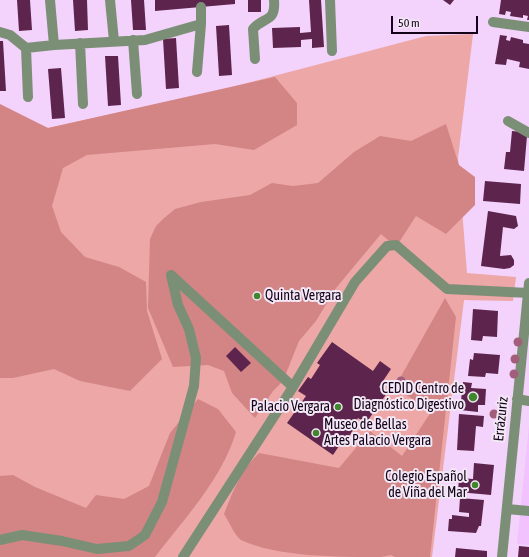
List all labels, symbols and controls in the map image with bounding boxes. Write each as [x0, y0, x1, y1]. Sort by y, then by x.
scale bar [393, 8, 480, 34]
text: 50 m [398, 16, 420, 30]
place label: Quinta Vergara [265, 288, 342, 304]
marker: Quinta Vergara [252, 291, 262, 301]
place label: CEDID Centro de Diagnóstico Digestivo [354, 381, 464, 414]
marker: CEDID Centro de Diagnóstico Digestivo [467, 391, 479, 403]
street label: Errázuriz [490, 396, 512, 442]
place label: Palacio Vergara [251, 399, 330, 415]
marker: Palacio Vergara [333, 402, 343, 412]
place label: Museo de Bellas Artes Palacio Vergara [324, 417, 431, 450]
marker: Museo de Bellas Artes Palacio Vergara [311, 428, 321, 438]
place label: Colegio Español de Viña del Mar [385, 469, 467, 502]
marker: Colegio Español de Viña del Mar [470, 480, 480, 490]

